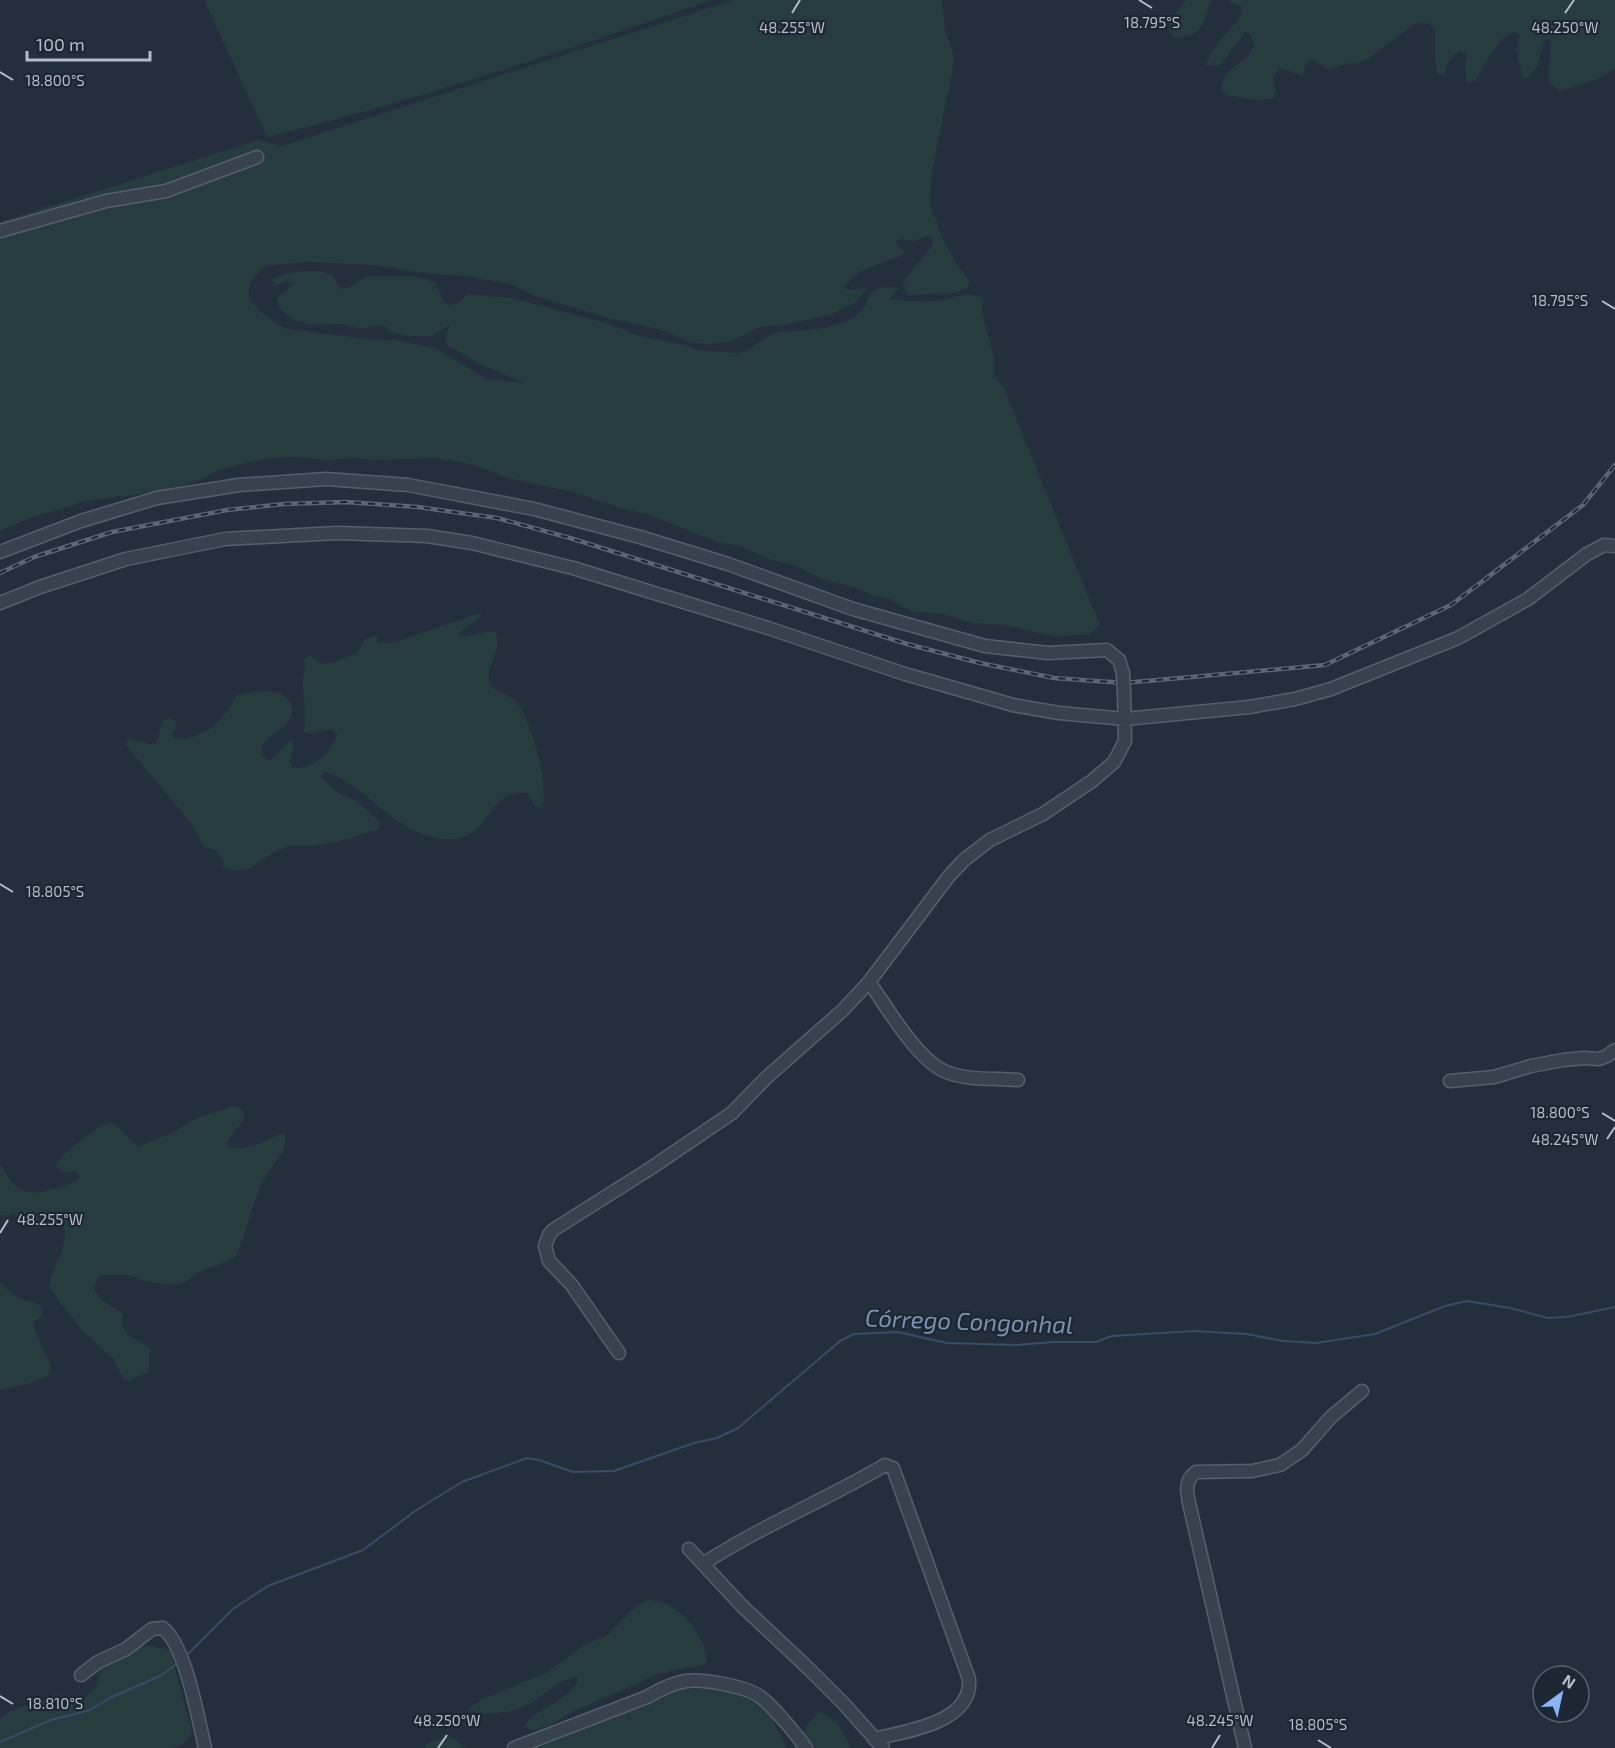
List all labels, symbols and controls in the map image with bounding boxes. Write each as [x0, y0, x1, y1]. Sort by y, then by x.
text: 18.795°S [1124, 13, 1180, 31]
text: 48.255°W [759, 18, 825, 36]
text: 48.250°W [1532, 18, 1598, 36]
scale bar [27, 24, 150, 62]
text: 100 m [36, 33, 85, 55]
text: 18.800°S [25, 71, 85, 89]
text: 18.795°S [1532, 291, 1588, 309]
text: 18.805°S [26, 882, 84, 900]
text: 18.800°S [1530, 1103, 1590, 1121]
text: 48.245°W [1531, 1130, 1599, 1148]
text: 48.255°W [17, 1210, 83, 1228]
water label: Córrego Congonhal [865, 1302, 1074, 1339]
north arrow [1531, 1664, 1591, 1724]
text: N [1559, 1670, 1579, 1692]
text: 18.810°S [27, 1694, 83, 1712]
text: 48.250°W [414, 1711, 480, 1729]
text: 48.245°W [1186, 1711, 1254, 1729]
text: 18.805°S [1289, 1715, 1347, 1733]

